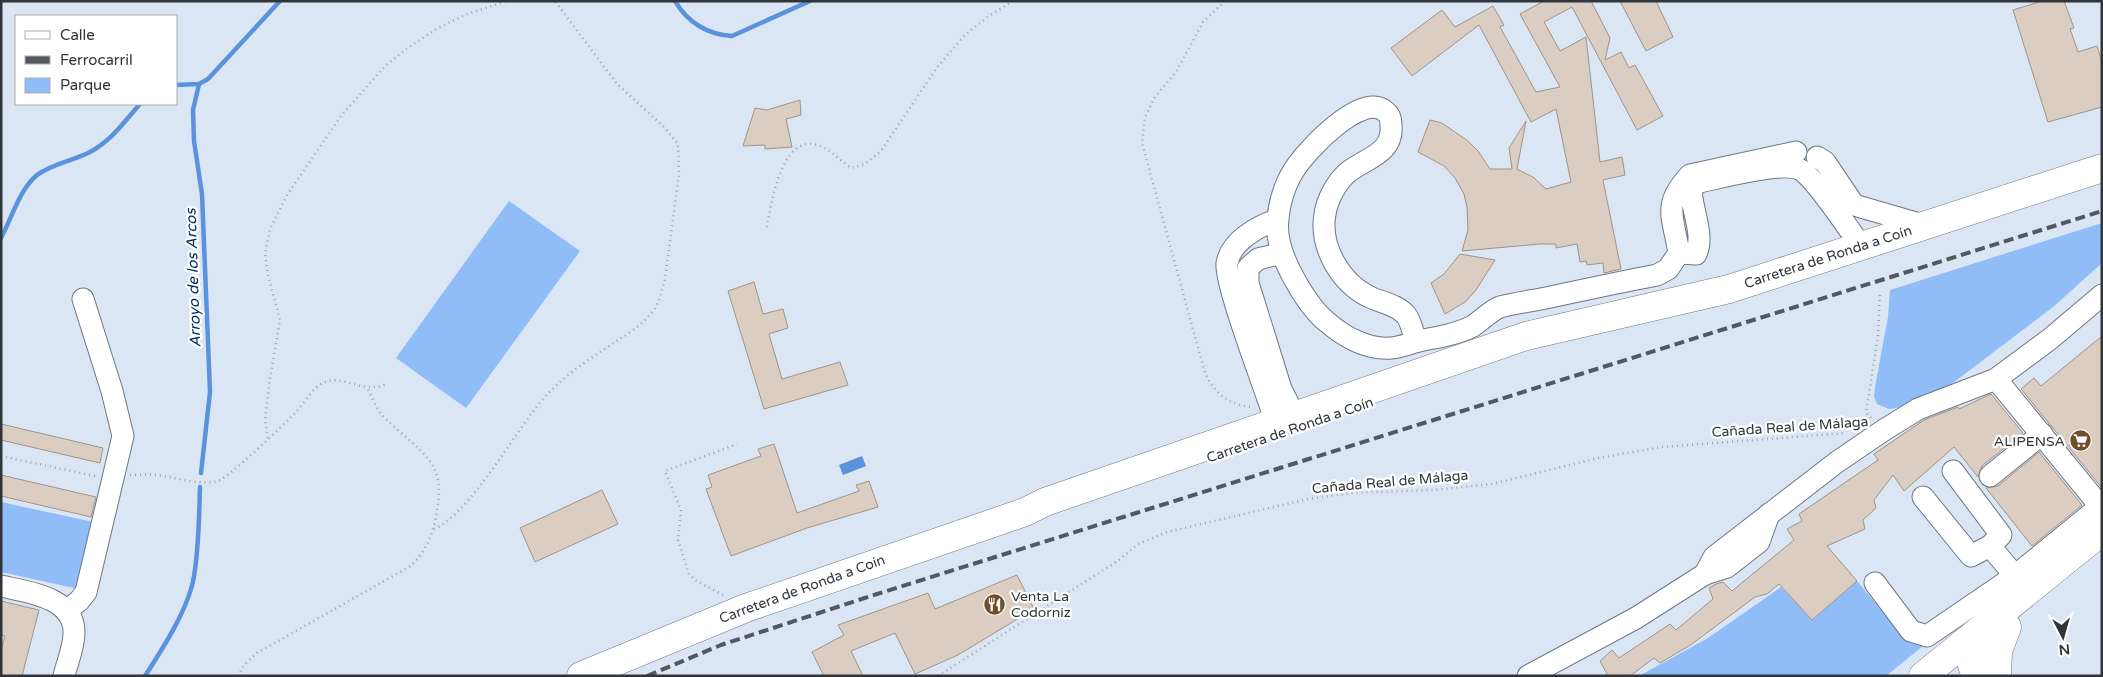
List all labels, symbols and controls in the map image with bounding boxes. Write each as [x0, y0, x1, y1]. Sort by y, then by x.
legend [15, 15, 178, 105]
text: Calle [60, 26, 95, 44]
text: Ferrocarril [60, 51, 133, 69]
text: Parque [60, 76, 111, 94]
water label: Arroyo de los Arcos [182, 206, 204, 348]
street label: Carretera de Ronda a Coín [1742, 222, 1914, 292]
street label: Carretera de Ronda a Coín [1204, 393, 1376, 467]
street label: Cañada Real de Málaga [1711, 413, 1869, 441]
supermarket icon: ALIPENSA [2069, 429, 2093, 453]
place label: ALIPENSA [1994, 433, 2065, 450]
street label: Cañada Real de Málaga [1311, 467, 1469, 497]
street label: Carretera de Ronda a Coín [717, 551, 887, 627]
place label: Venta La Codorniz [1011, 588, 1071, 621]
restaurant icon: Venta La Codorniz [983, 592, 1007, 616]
north arrow [2038, 612, 2088, 662]
text: N [2058, 640, 2071, 658]

